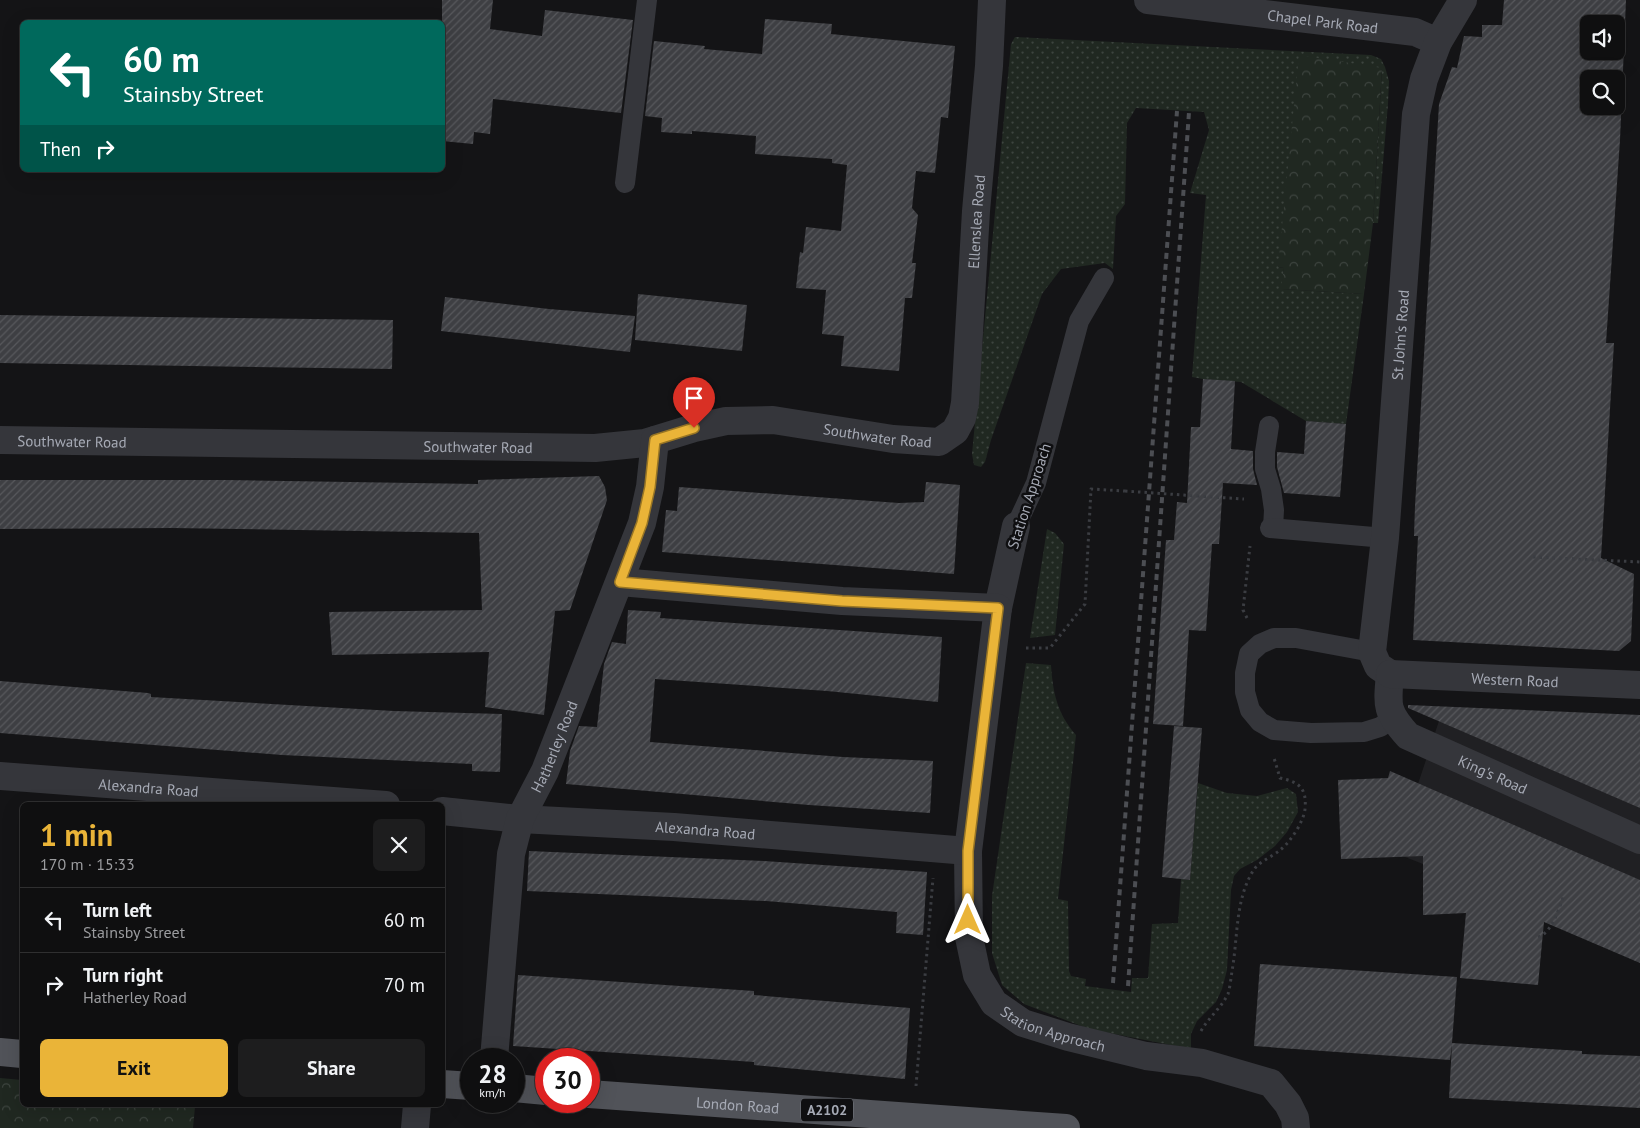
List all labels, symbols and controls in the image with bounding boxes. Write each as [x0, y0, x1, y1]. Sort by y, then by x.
street label: Chapel Park Road [1266, 5, 1379, 37]
map controls [1580, 15, 1625, 115]
button: sound [1580, 15, 1625, 60]
text: 60 m [123, 36, 200, 82]
icon: left [40, 40, 105, 105]
button: search [1580, 70, 1625, 115]
text: Stainsby Street [123, 80, 263, 108]
icon: right [91, 135, 119, 163]
text: Then [40, 137, 81, 161]
street label: Ellenslea Road [963, 174, 989, 269]
street label: St John's Road [1387, 289, 1413, 381]
pin [673, 377, 715, 428]
icon: arrive [680, 384, 708, 412]
street label: Southwater Road [822, 419, 932, 451]
street label: Southwater Road [17, 431, 127, 451]
street label: Southwater Road [423, 436, 533, 457]
street label: Station Approach [1003, 441, 1055, 551]
street label: Western Road [1471, 668, 1559, 691]
street label: Hatherley Road [526, 698, 581, 796]
street label: King's Road [1455, 750, 1531, 798]
street label: Alexandra Road [98, 774, 199, 800]
text: 1 min [40, 815, 113, 854]
street label: Alexandra Road [655, 817, 756, 843]
button: close [373, 819, 425, 871]
text: 170 m · 15:33 [40, 854, 135, 874]
position arrow [941, 893, 993, 945]
text: Turn left [83, 898, 152, 922]
icon: left [40, 906, 68, 934]
text: 60 m [384, 908, 425, 932]
text: Stainsby Street [83, 922, 185, 942]
text: Turn right [83, 963, 163, 987]
icon: right [40, 971, 68, 999]
text: 70 m [384, 973, 425, 997]
text: Hatherley Road [83, 987, 187, 1007]
street label: Station Approach [997, 1001, 1107, 1055]
button: Exit [40, 1039, 228, 1097]
button: Share [238, 1039, 425, 1097]
speed limit sign: 30 [535, 1048, 600, 1113]
text: 28 [478, 1058, 507, 1090]
text: km/h [479, 1085, 506, 1100]
street label: London Road [695, 1092, 780, 1117]
road number: A2102 [801, 1098, 853, 1122]

